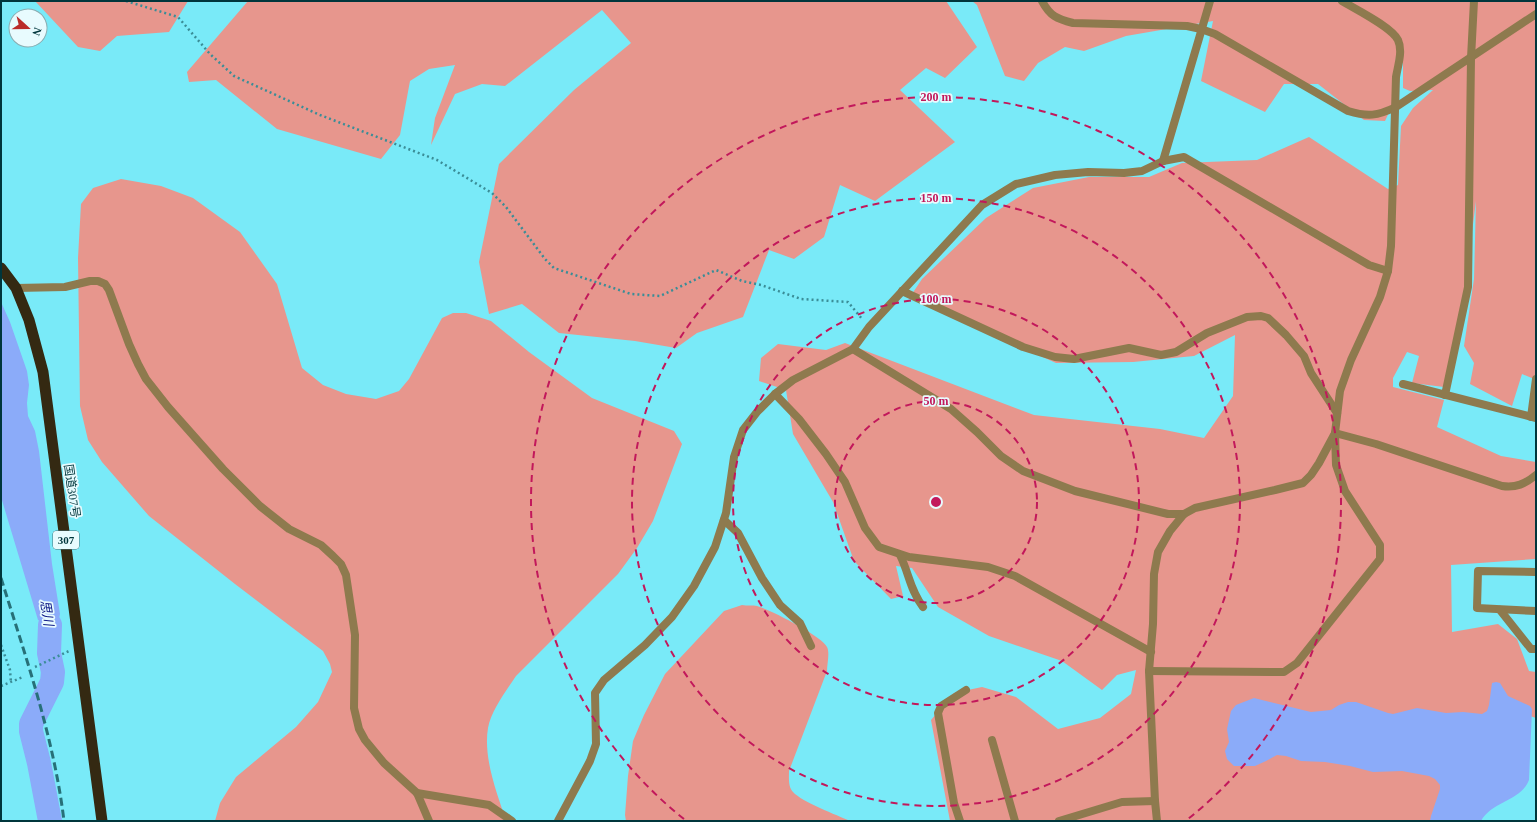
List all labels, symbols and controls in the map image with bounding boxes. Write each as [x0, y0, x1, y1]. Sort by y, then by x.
north arrow [8, 8, 48, 48]
text: N [30, 26, 44, 37]
text: 200 m [921, 90, 952, 104]
text: 150 m [921, 191, 952, 205]
text: 100 m [921, 292, 952, 306]
text: 50 m [924, 394, 949, 408]
street label: 国道307号 [61, 463, 83, 519]
centre of rings [929, 495, 943, 509]
road number: 307 [53, 531, 79, 549]
water label: 思川 [38, 599, 57, 629]

